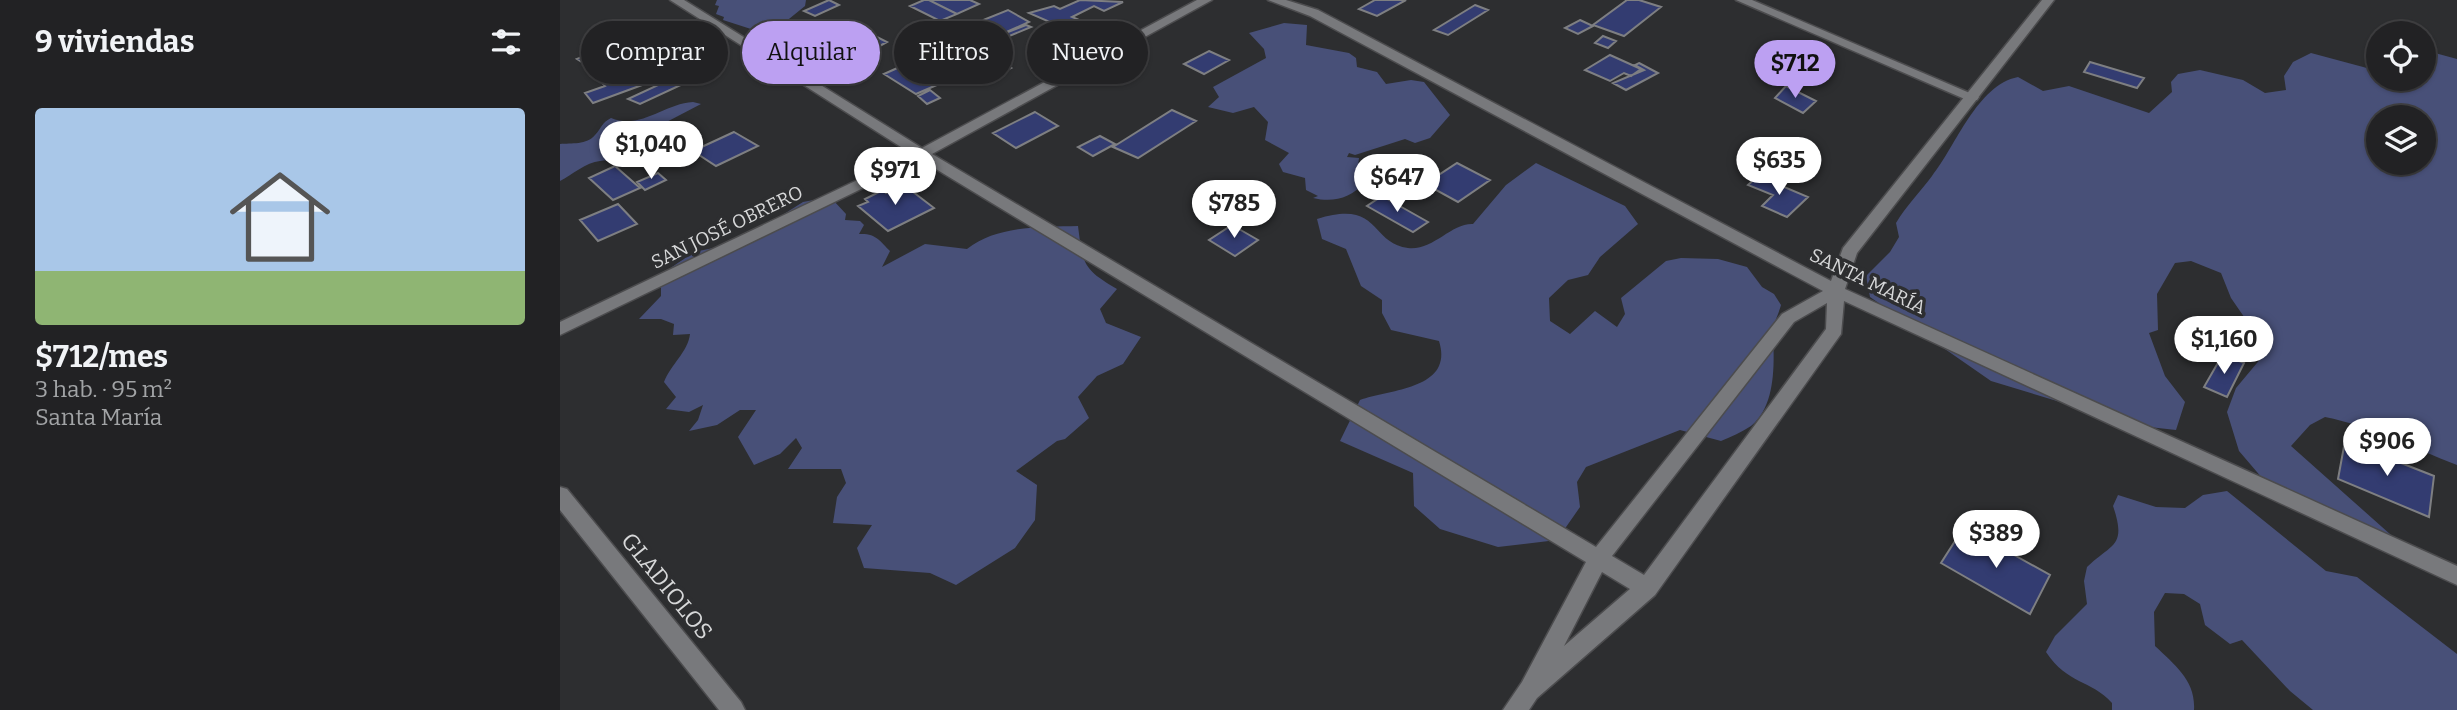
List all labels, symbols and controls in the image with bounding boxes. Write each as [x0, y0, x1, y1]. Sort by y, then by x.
chip: Comprar [581, 21, 728, 84]
chip: Alquilar [742, 21, 880, 84]
chip: Filtros [894, 21, 1013, 84]
chip: Nuevo [1027, 21, 1148, 84]
map controls [2366, 21, 2436, 175]
button: locate [2366, 21, 2436, 91]
icon: filters [487, 23, 525, 61]
text: 9 viviendas [35, 24, 194, 60]
pin: $712 [1754, 41, 1836, 100]
text: $712 [1770, 49, 1820, 77]
button: layers [2366, 105, 2436, 175]
pin: $1,040 [594, 122, 708, 181]
text: $1,040 [615, 130, 687, 158]
pin: $635 [1738, 138, 1820, 197]
text: $635 [1752, 146, 1806, 174]
pin: $971 [854, 148, 936, 207]
icon: home [217, 154, 343, 280]
pin: $647 [1356, 154, 1438, 214]
text: $971 [870, 156, 920, 184]
text: $647 [1370, 163, 1424, 191]
street label: SAN JOSÉ OBRERO [647, 180, 807, 274]
pin: $785 [1193, 180, 1275, 240]
text: $785 [1208, 189, 1260, 217]
street label: SANTA MARÍA [1806, 243, 1930, 319]
pin: $1,160 [2167, 316, 2281, 376]
text: $1,160 [2190, 325, 2258, 353]
text: $712/mes [35, 339, 168, 375]
text: 3 hab. · 95 m² [35, 375, 172, 403]
text: Santa María [35, 403, 162, 431]
pin: $906 [2346, 419, 2428, 478]
text: $906 [2359, 427, 2415, 455]
pin: $389 [1955, 510, 2037, 570]
text: $389 [1969, 519, 2023, 547]
street label: GLADIOLOS [615, 527, 719, 645]

